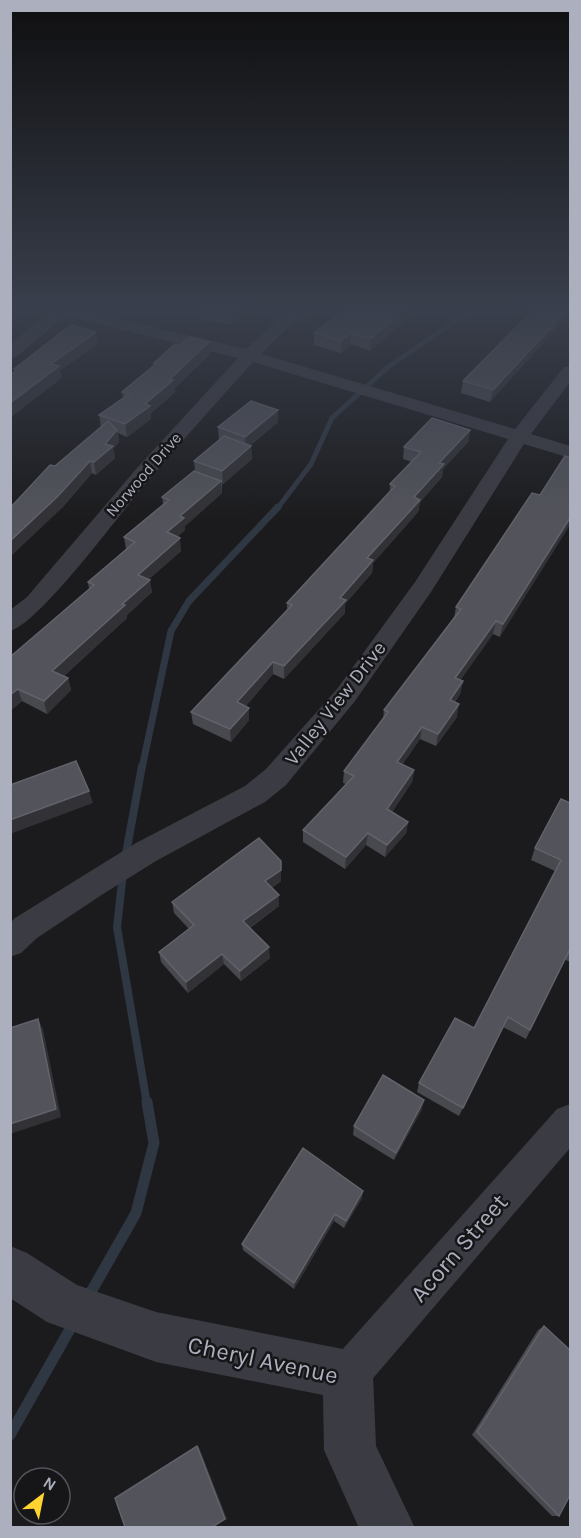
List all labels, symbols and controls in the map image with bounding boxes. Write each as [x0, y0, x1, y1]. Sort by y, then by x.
street label: Norwood Drive [102, 428, 185, 520]
street label: Valley View Drive [280, 637, 391, 770]
street label: Acorn Street [404, 1188, 514, 1308]
street label: Cheryl Avenue [185, 1330, 341, 1390]
north arrow [12, 1466, 72, 1526]
text: N [40, 1473, 60, 1495]

